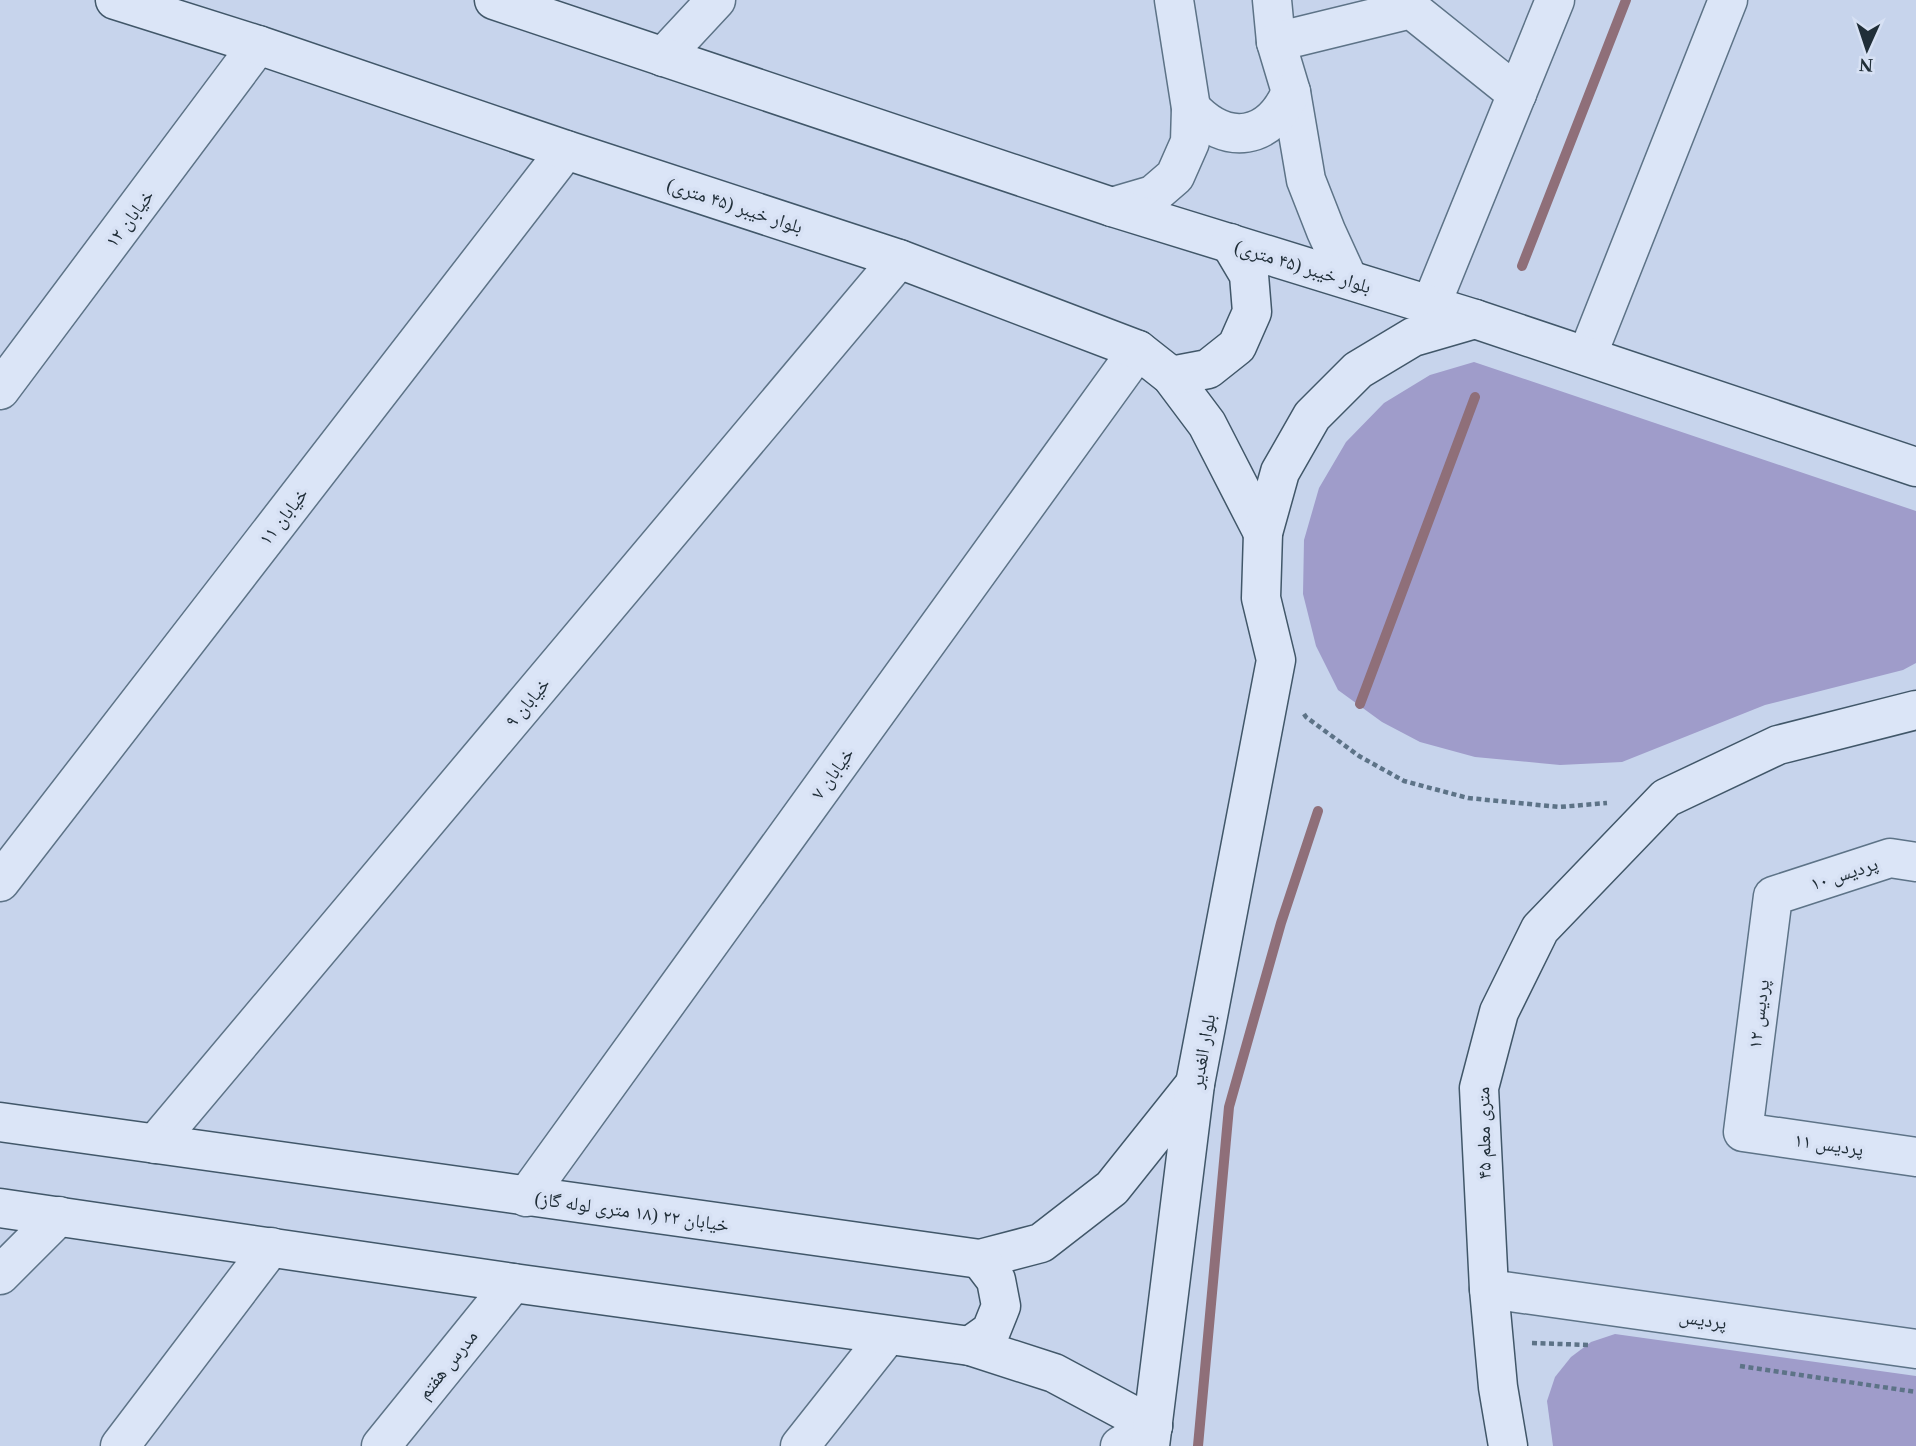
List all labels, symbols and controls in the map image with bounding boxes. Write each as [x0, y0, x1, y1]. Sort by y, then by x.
north arrow [1832, 14, 1902, 84]
text: N [1858, 55, 1874, 76]
street label: بلوار خیبر (۴۵ متری) [664, 174, 805, 238]
street label: خیابان ۱۲ [101, 185, 159, 252]
street label: بلوار خیبر (۴۵ متری) [1232, 236, 1374, 298]
street label: خیابان ۱۱ [255, 484, 313, 550]
street label: خیابان ۹ [501, 673, 555, 732]
street label: خیابان ۷ [807, 744, 859, 804]
street label: پردیس ۱۰ [1808, 853, 1881, 895]
street label: پردیس ۱۲ [1744, 978, 1774, 1050]
street label: بلوار الغدیر [1185, 1012, 1220, 1091]
street label: ۴۵ متری معلم [1472, 1086, 1497, 1180]
street label: پردیس ۱۱ [1793, 1129, 1865, 1161]
street label: خیابان ۲۲ (۱۸ متری لوله گاز) [533, 1187, 730, 1237]
street label: پردیس [1678, 1306, 1728, 1334]
street label: مدرس هفتم [413, 1325, 483, 1404]

